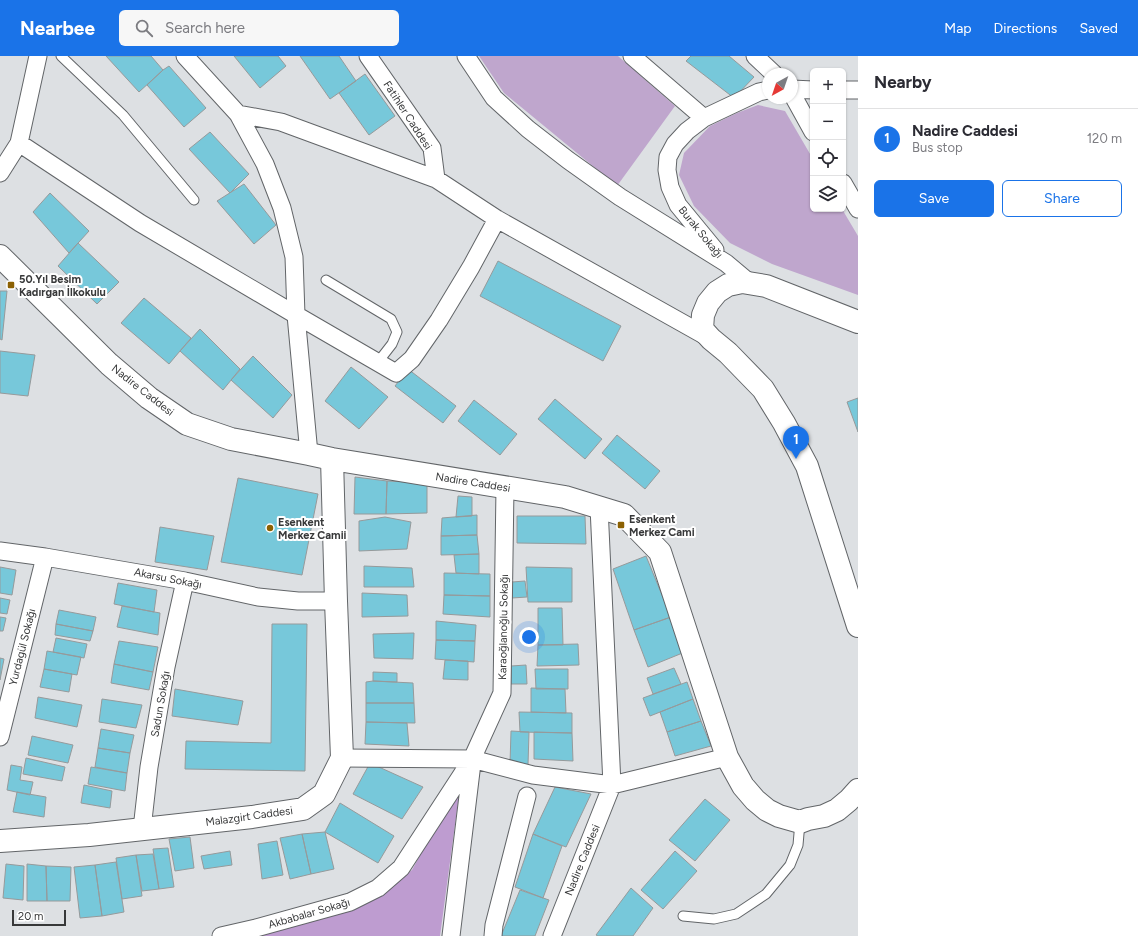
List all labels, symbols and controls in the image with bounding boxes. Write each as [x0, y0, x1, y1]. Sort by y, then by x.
search box [119, 10, 399, 46]
text: Nearbee [20, 17, 95, 40]
icon: search [133, 17, 155, 39]
text: Search here [165, 19, 245, 37]
text: Map [944, 20, 972, 37]
text: Directions [994, 20, 1057, 37]
text: Saved [1079, 20, 1118, 37]
north arrow [762, 68, 798, 104]
map controls [810, 68, 846, 212]
button: + [810, 68, 846, 104]
text: Nearby [874, 72, 932, 92]
street label: Fatihler Caddesi [381, 78, 435, 152]
button: − [810, 104, 846, 140]
text: Nadire Caddesi [912, 122, 1018, 140]
text: 1 [884, 131, 890, 146]
text: 120 m [1087, 131, 1122, 146]
button: locate [810, 140, 846, 176]
text: Bus stop [912, 140, 963, 155]
button: layers [810, 176, 846, 212]
button: Save [874, 180, 994, 217]
button: Share [1002, 180, 1122, 217]
street label: Burak Sokağı [676, 204, 726, 261]
place label: 50.Yıl Besim Kadırgan İlkokulu [19, 273, 106, 299]
marker: 50.Yıl Besim Kadırgan İlkokulu [6, 280, 16, 290]
street label: Nadire Caddesi [109, 362, 177, 419]
pin: 1 [783, 426, 809, 459]
street label: Nadire Caddesi [435, 470, 511, 495]
place label: Esenkent Merkez Cami [629, 513, 695, 539]
place label: Esenkent Merkez Camii [278, 516, 347, 542]
marker: Esenkent Merkez Cami [616, 520, 626, 530]
marker: Esenkent Merkez Camii [265, 523, 275, 533]
street label: Akarsu Sokağı [133, 566, 203, 591]
street label: Karaoğlanoğlu Sokağı [496, 574, 511, 680]
street label: Yurdagül Sokağı [7, 607, 38, 687]
your location [519, 627, 539, 647]
street label: Sadun Sokağı [148, 670, 173, 738]
street label: Malazgirt Caddesi [205, 804, 294, 829]
street label: Nadire Caddesi [562, 823, 603, 898]
street label: Akbabalar Sokağı [267, 896, 351, 931]
scale bar [12, 908, 66, 927]
text: 20 m [18, 910, 43, 923]

